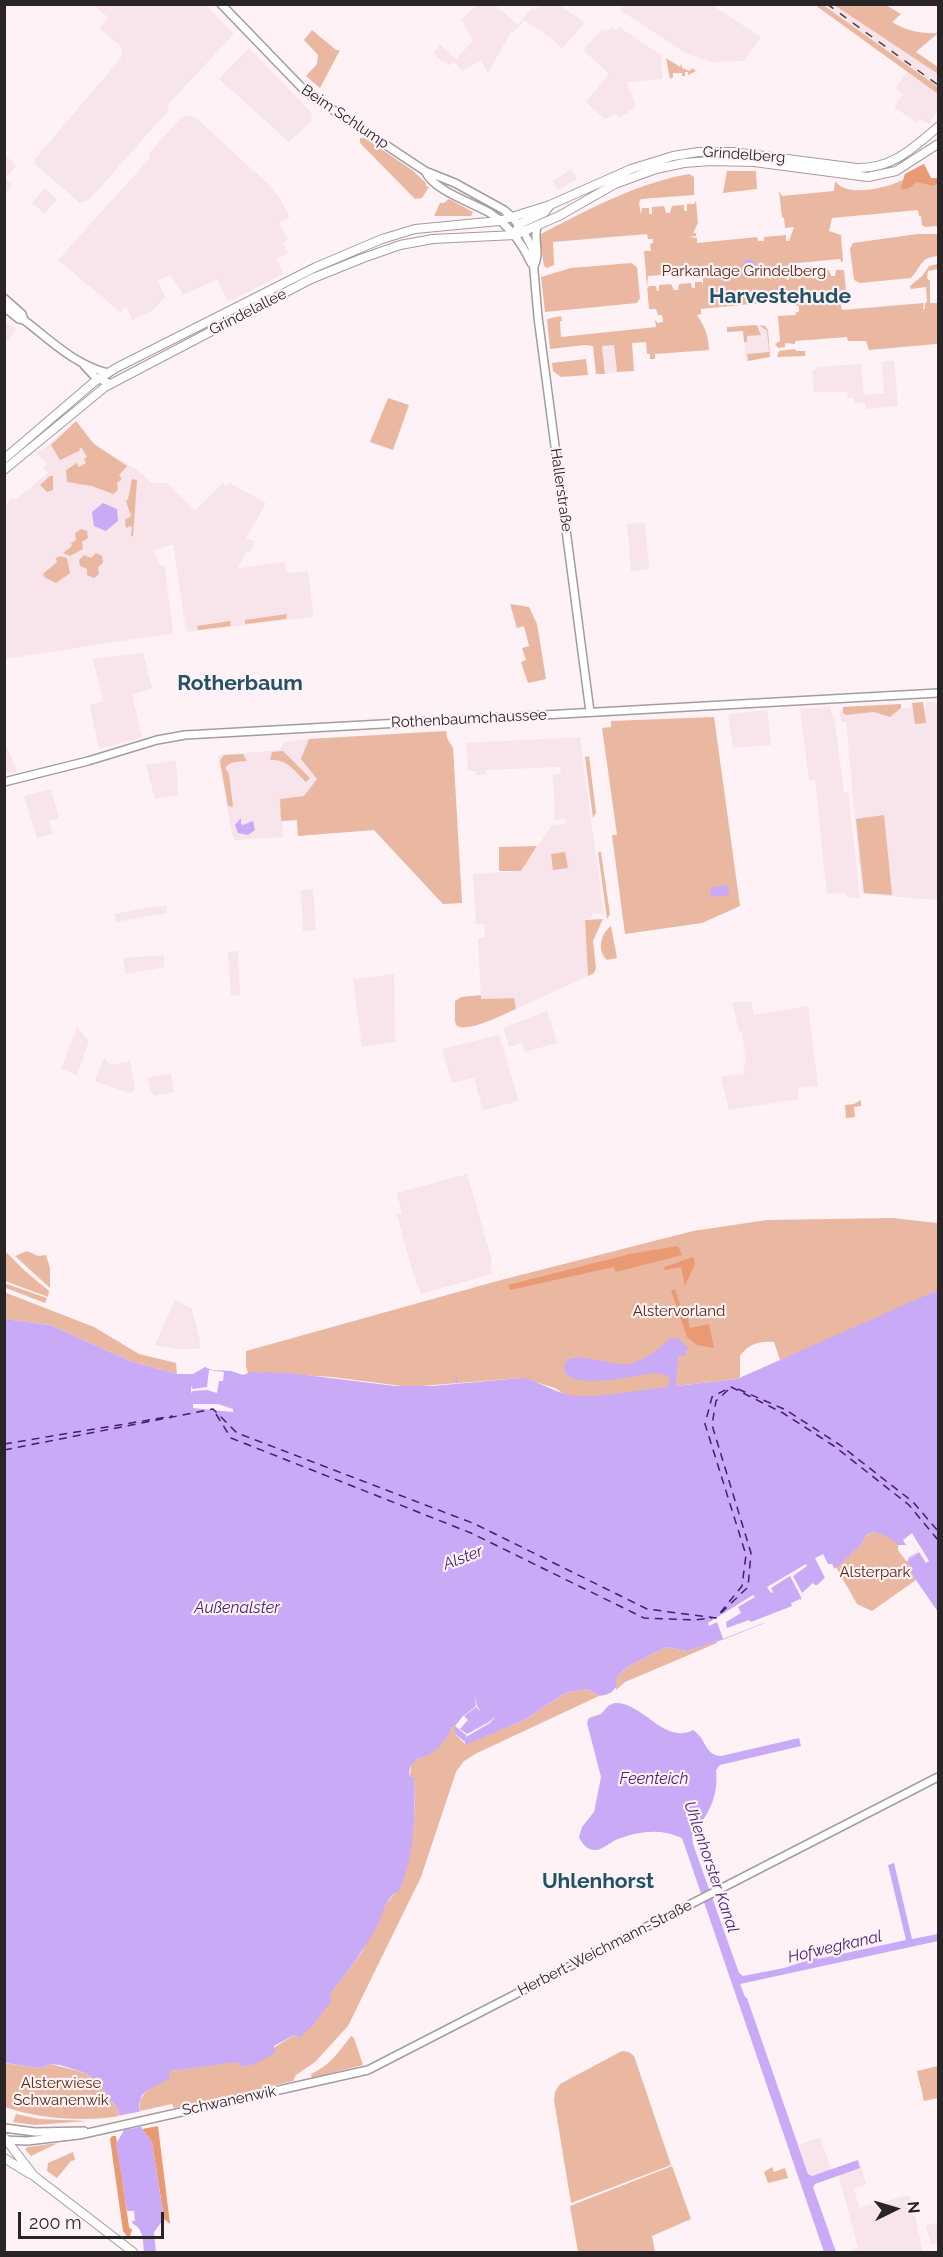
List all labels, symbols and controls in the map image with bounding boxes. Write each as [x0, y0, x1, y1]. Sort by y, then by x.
street label: Beim Schlump [298, 81, 392, 153]
street label: Grindelberg [702, 143, 786, 167]
park label: Parkanlage Grindelberg [662, 262, 826, 280]
district label: Harvestehude [709, 284, 851, 310]
street label: Grindelallee [206, 285, 290, 339]
street label: Hallerstraße [546, 447, 576, 533]
district label: Rotherbaum [177, 671, 303, 697]
street label: Rothenbaumchaussee [391, 706, 547, 732]
park label: Alstervorland [633, 1302, 725, 1320]
water label: Alster [440, 1542, 486, 1574]
park label: Alsterpark [839, 1563, 911, 1581]
water label: Außenalster [194, 1598, 280, 1618]
water label: Feenteich [620, 1769, 688, 1789]
water label: Uhlenhorster Kanal [679, 1799, 743, 1935]
district label: Uhlenhorst [542, 1869, 654, 1895]
street label: Herbert-Weichmann-Straße [515, 1896, 695, 2000]
water label: Hofwegkanal [786, 1927, 884, 1967]
park label: Alsterwiese Schwanenwik [13, 2074, 109, 2109]
street label: Schwanenwik [180, 2082, 278, 2120]
north arrow [865, 2179, 925, 2239]
scale bar [21, 2200, 166, 2238]
text: N [903, 2200, 923, 2214]
text: 200 m [29, 2212, 82, 2233]

